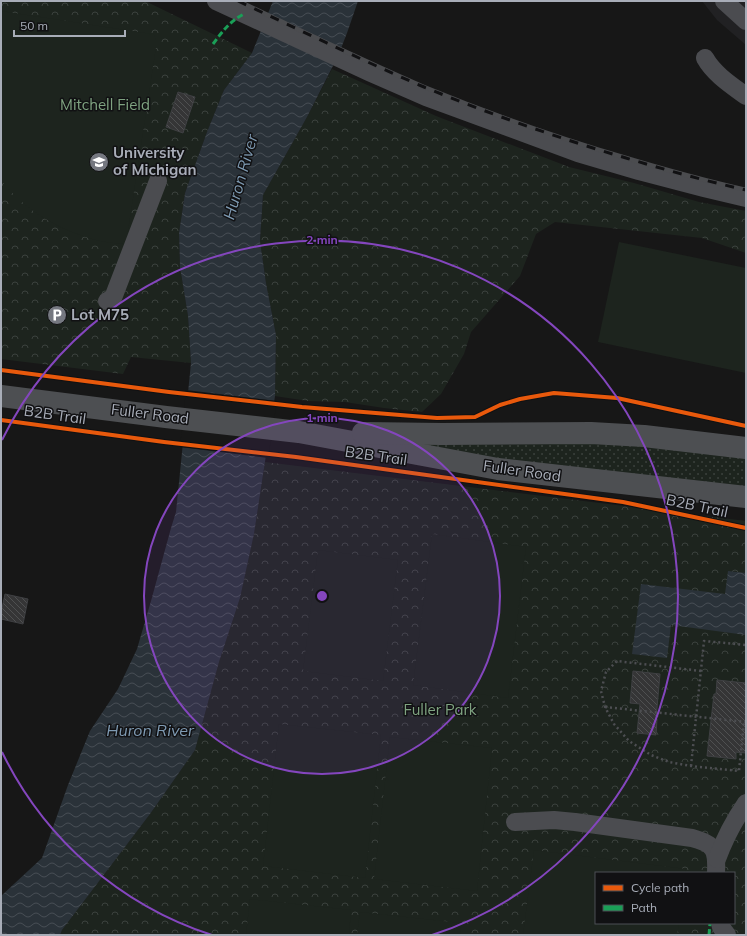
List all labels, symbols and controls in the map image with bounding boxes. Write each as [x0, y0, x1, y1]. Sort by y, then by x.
scale bar [14, 12, 125, 38]
text: 50 m [20, 18, 48, 33]
park label: Mitchell Field [60, 95, 150, 114]
water label: Huron River [218, 131, 262, 222]
place label: University of Michigan [113, 143, 197, 179]
school or university icon: University of Michigan [88, 151, 110, 173]
text: 2 min [306, 232, 338, 247]
parking icon: Lot M75 [46, 304, 68, 326]
place label: Lot M75 [71, 305, 129, 324]
street label: Fuller Road [110, 399, 190, 428]
street label: B2B Trail [23, 401, 87, 428]
text: 1 min [306, 410, 338, 425]
street label: B2B Trail [344, 442, 408, 469]
street label: Fuller Road [482, 456, 562, 485]
street label: B2B Trail [664, 490, 730, 521]
centre of rings [315, 589, 329, 603]
park label: Fuller Park [403, 700, 477, 719]
water label: Huron River [106, 720, 195, 740]
legend [595, 872, 735, 924]
text: Cycle path [631, 880, 689, 895]
text: Path [631, 900, 657, 915]

